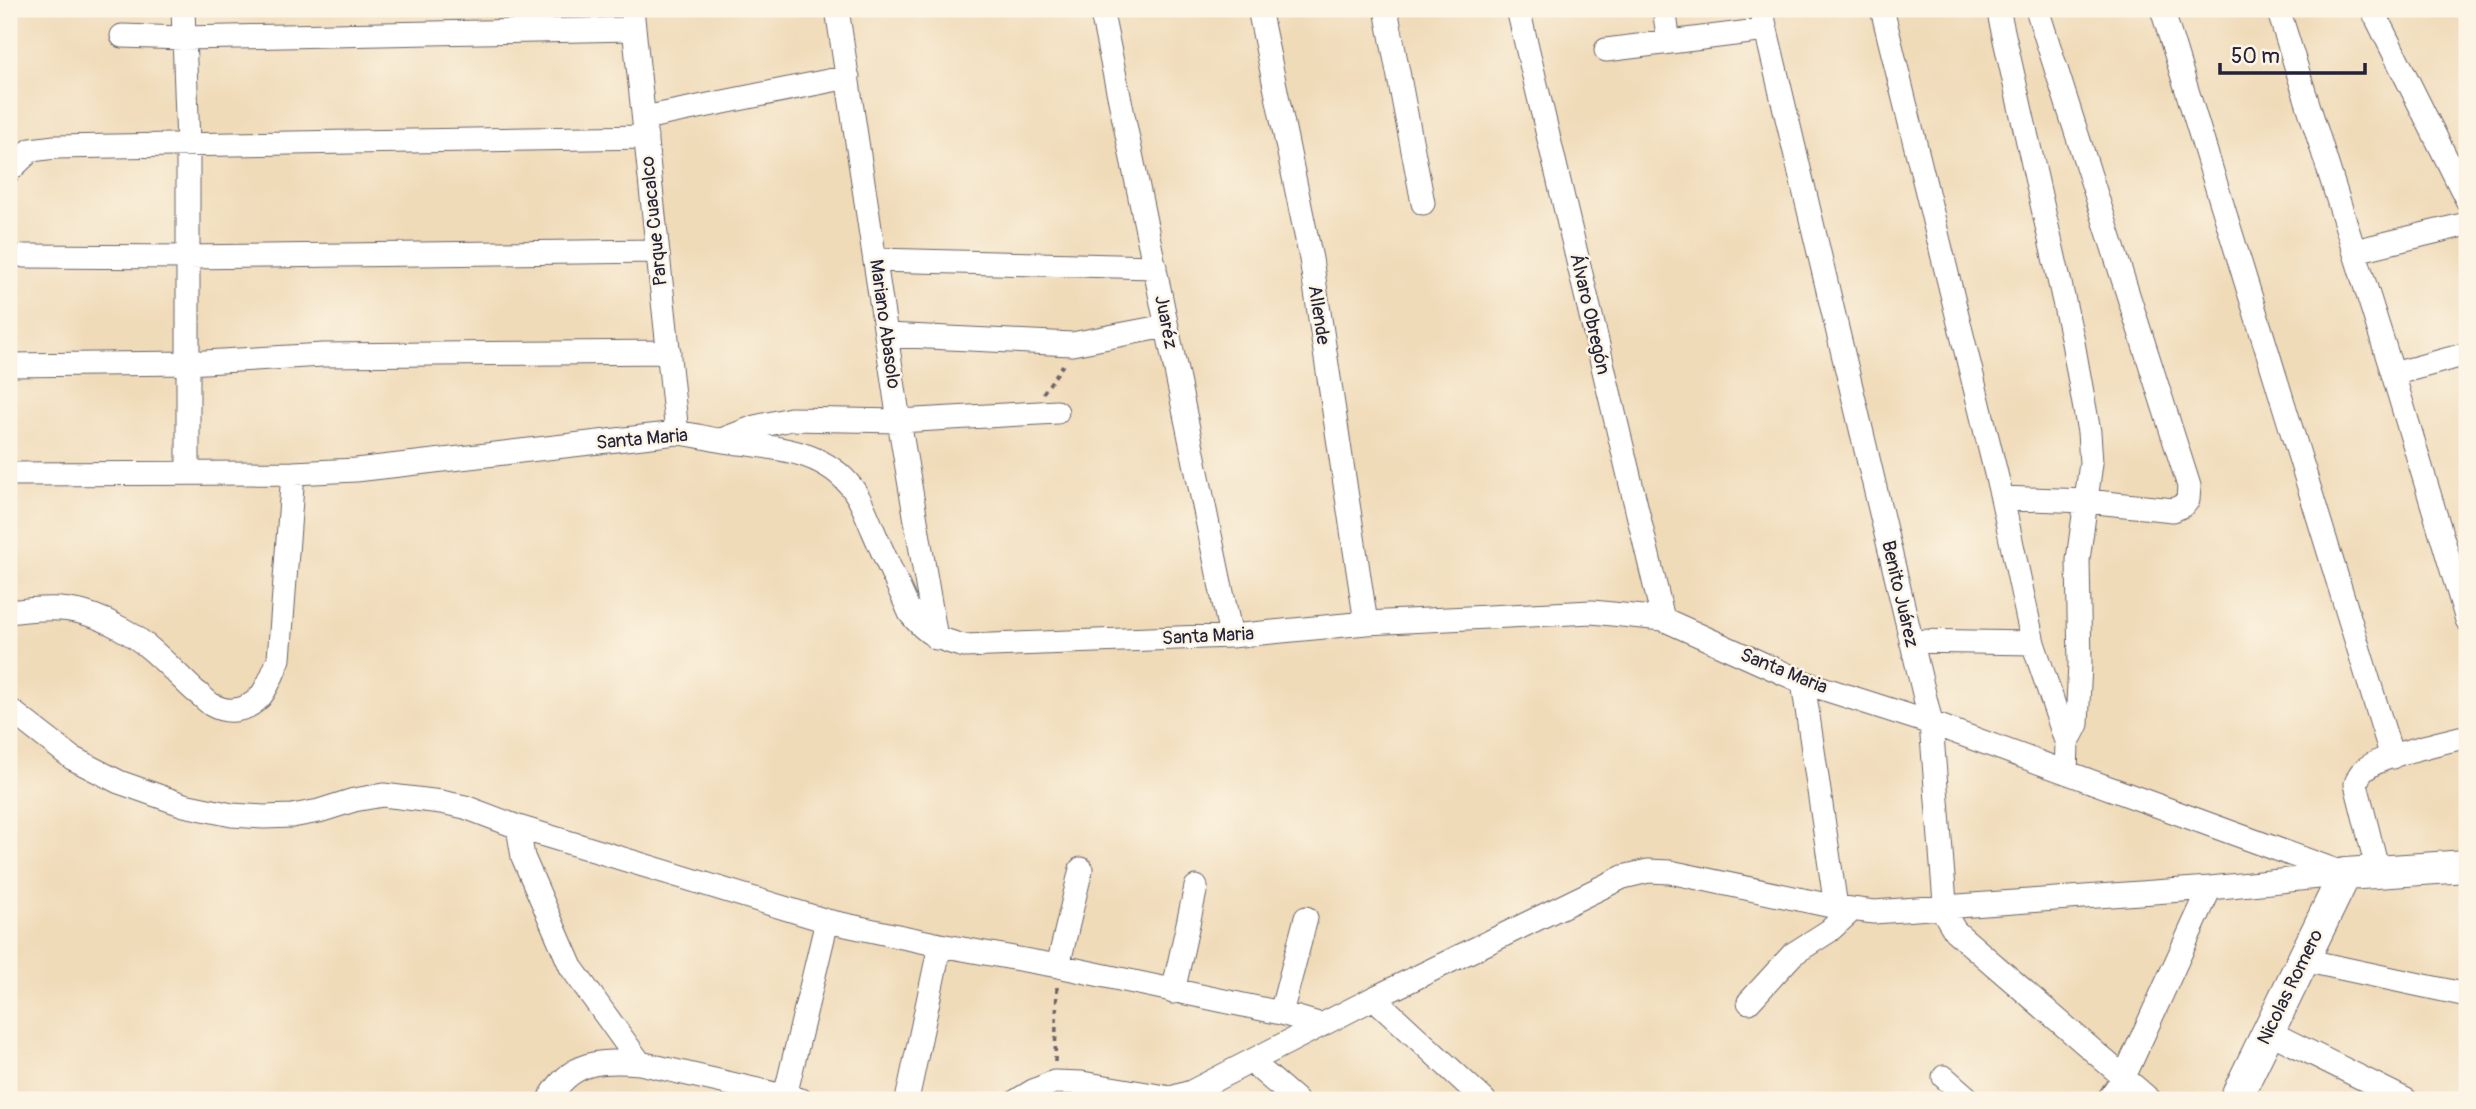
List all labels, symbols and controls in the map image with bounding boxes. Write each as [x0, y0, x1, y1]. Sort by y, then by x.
scale bar [2220, 32, 2366, 76]
text: 50 m [2231, 43, 2280, 70]
street label: Parque Cuacalco [635, 155, 673, 287]
street label: Álvaro Obregón [1564, 251, 1616, 377]
street label: Mariano Abasolo [864, 258, 906, 390]
street label: Allende [1302, 283, 1336, 347]
street label: Juaréz [1149, 293, 1183, 351]
street label: Santa Maria [595, 423, 689, 455]
street label: Benito Juárez [1876, 538, 1924, 650]
street label: Santa Maria [1161, 622, 1255, 650]
street label: Santa Maria [1737, 643, 1831, 699]
street label: Nicolas Romero [2252, 925, 2328, 1049]

